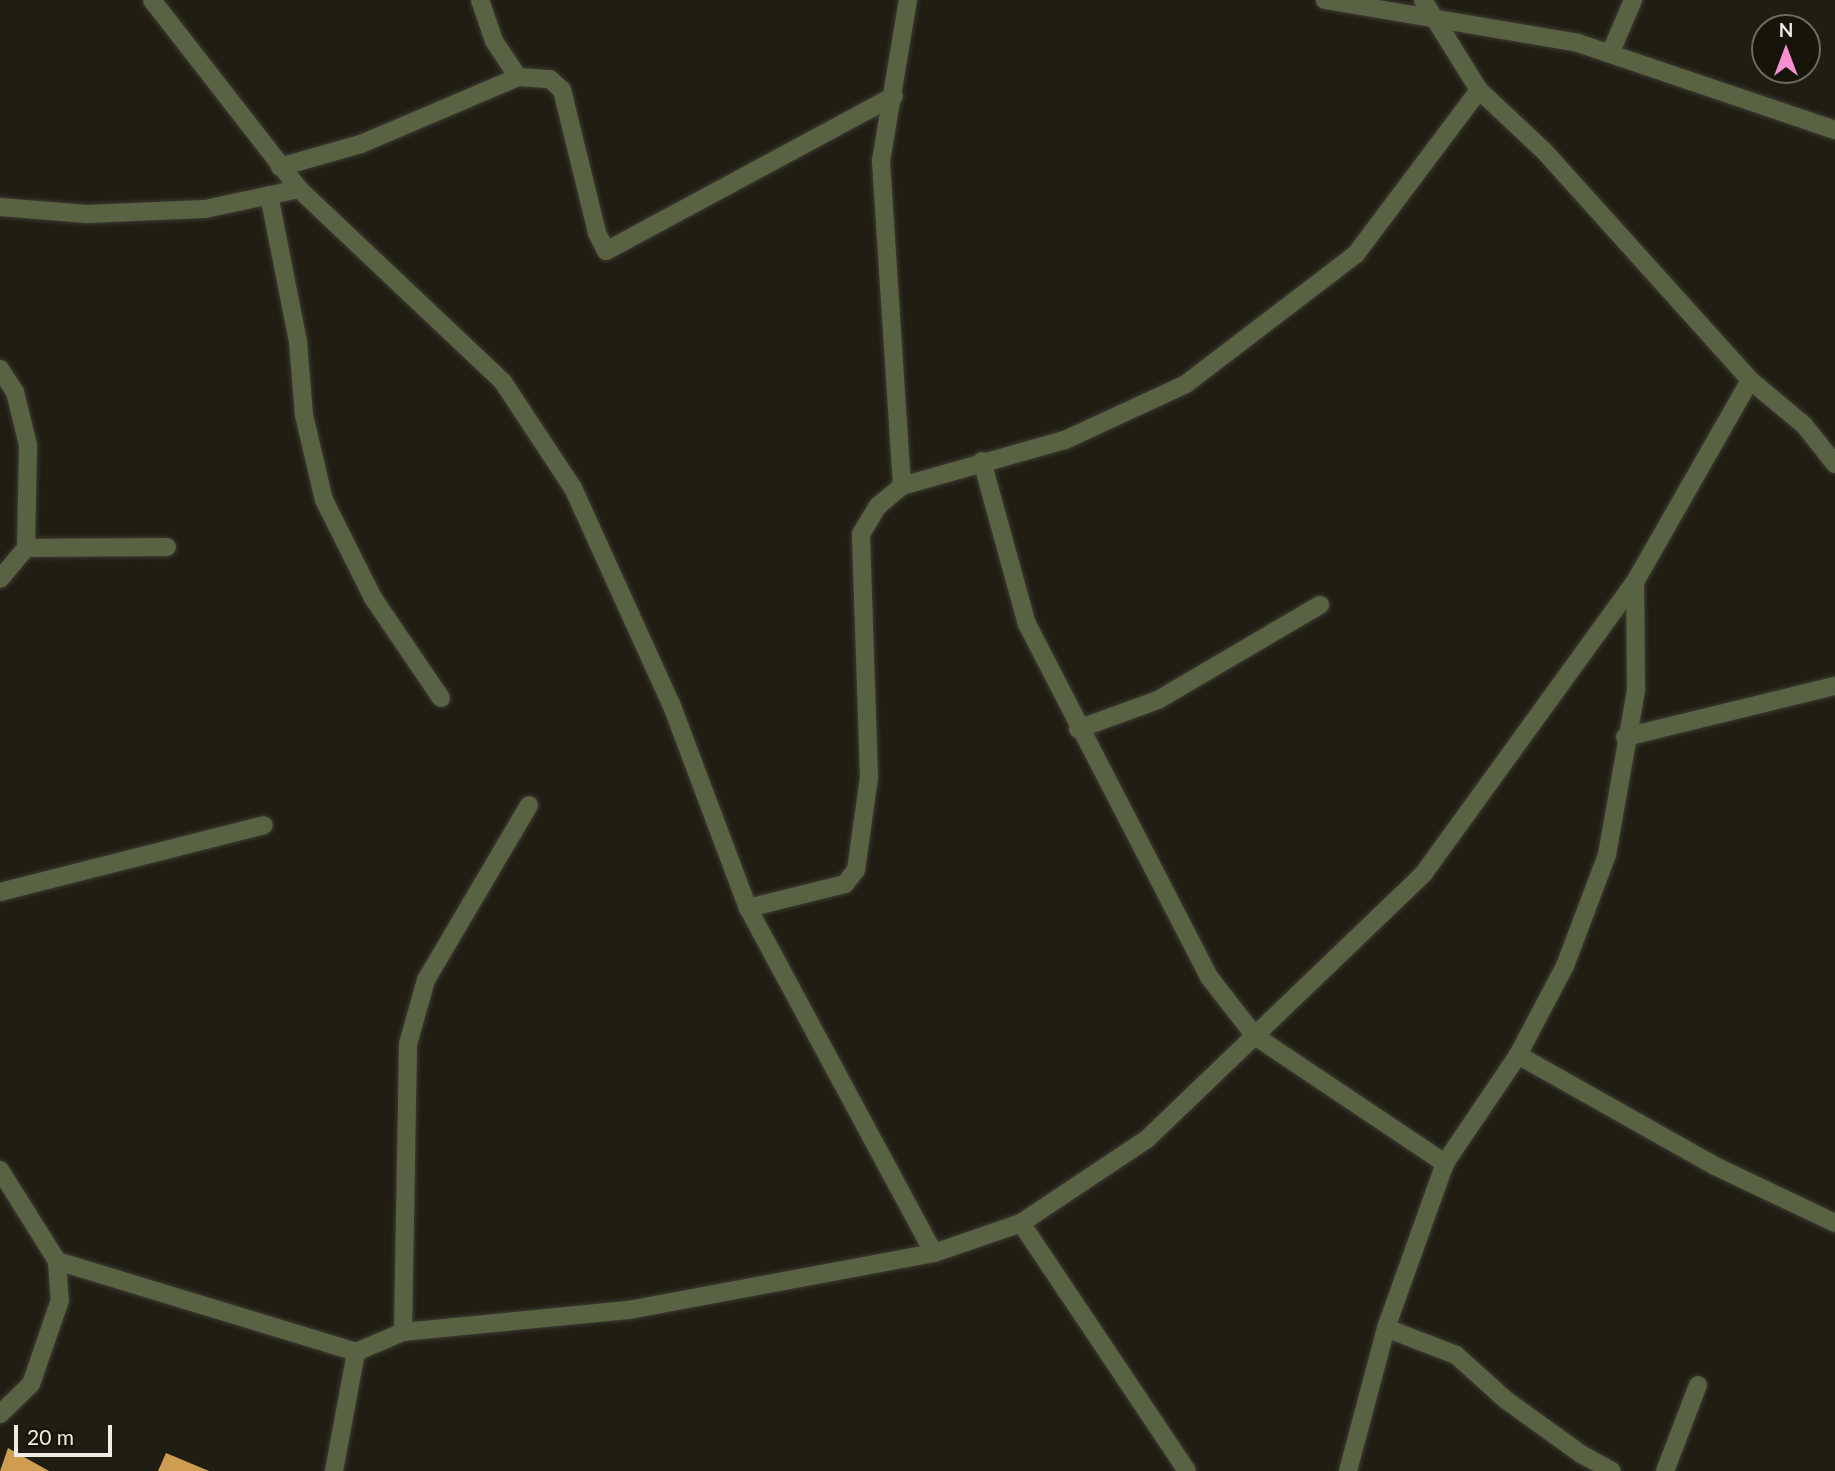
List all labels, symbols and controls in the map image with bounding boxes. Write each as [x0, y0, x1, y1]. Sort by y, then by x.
north arrow [1751, 14, 1821, 84]
text: N [1779, 18, 1793, 41]
scale bar [18, 1412, 116, 1456]
text: 20 m [27, 1424, 74, 1449]

